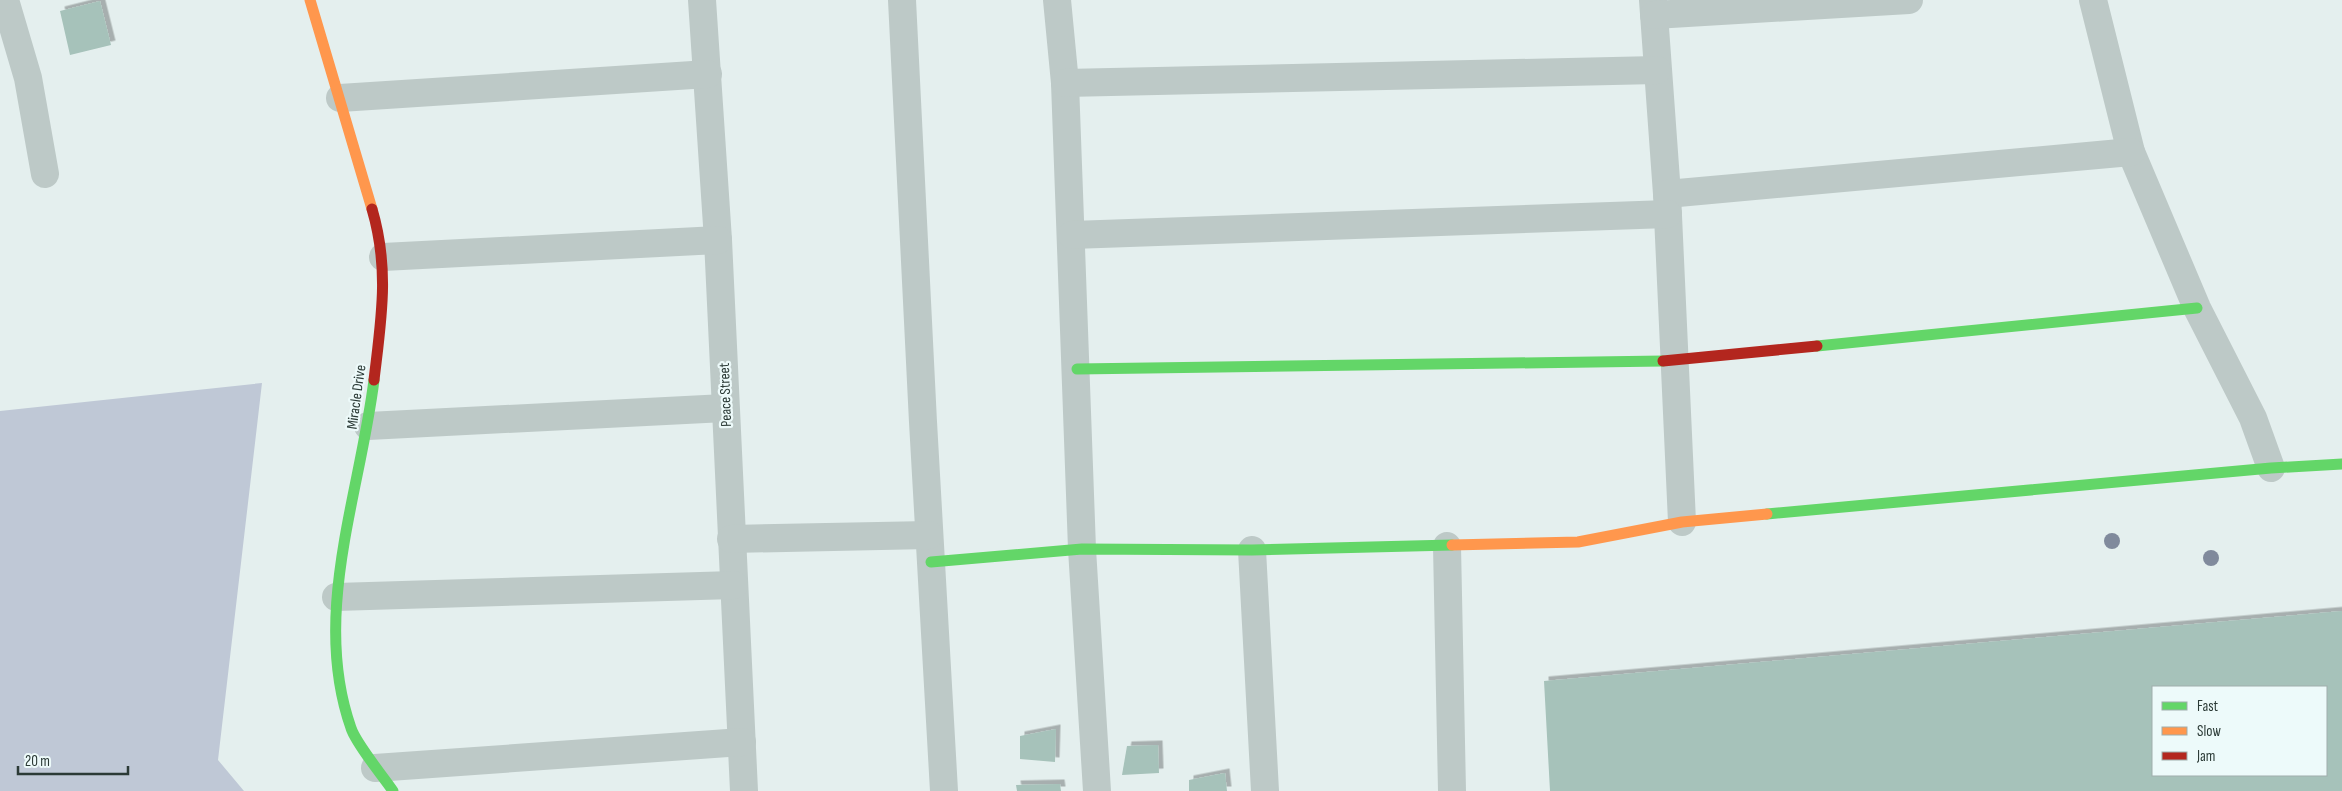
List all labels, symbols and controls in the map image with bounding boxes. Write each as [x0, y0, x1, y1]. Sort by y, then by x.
street label: Peace Street [715, 362, 736, 427]
street label: Miracle Drive [343, 364, 370, 431]
legend [2152, 686, 2327, 776]
text: Fast [2197, 697, 2219, 716]
text: Slow [2197, 722, 2221, 741]
scale bar [18, 744, 128, 776]
text: Jam [2196, 747, 2215, 766]
text: 20 m [25, 752, 50, 771]

